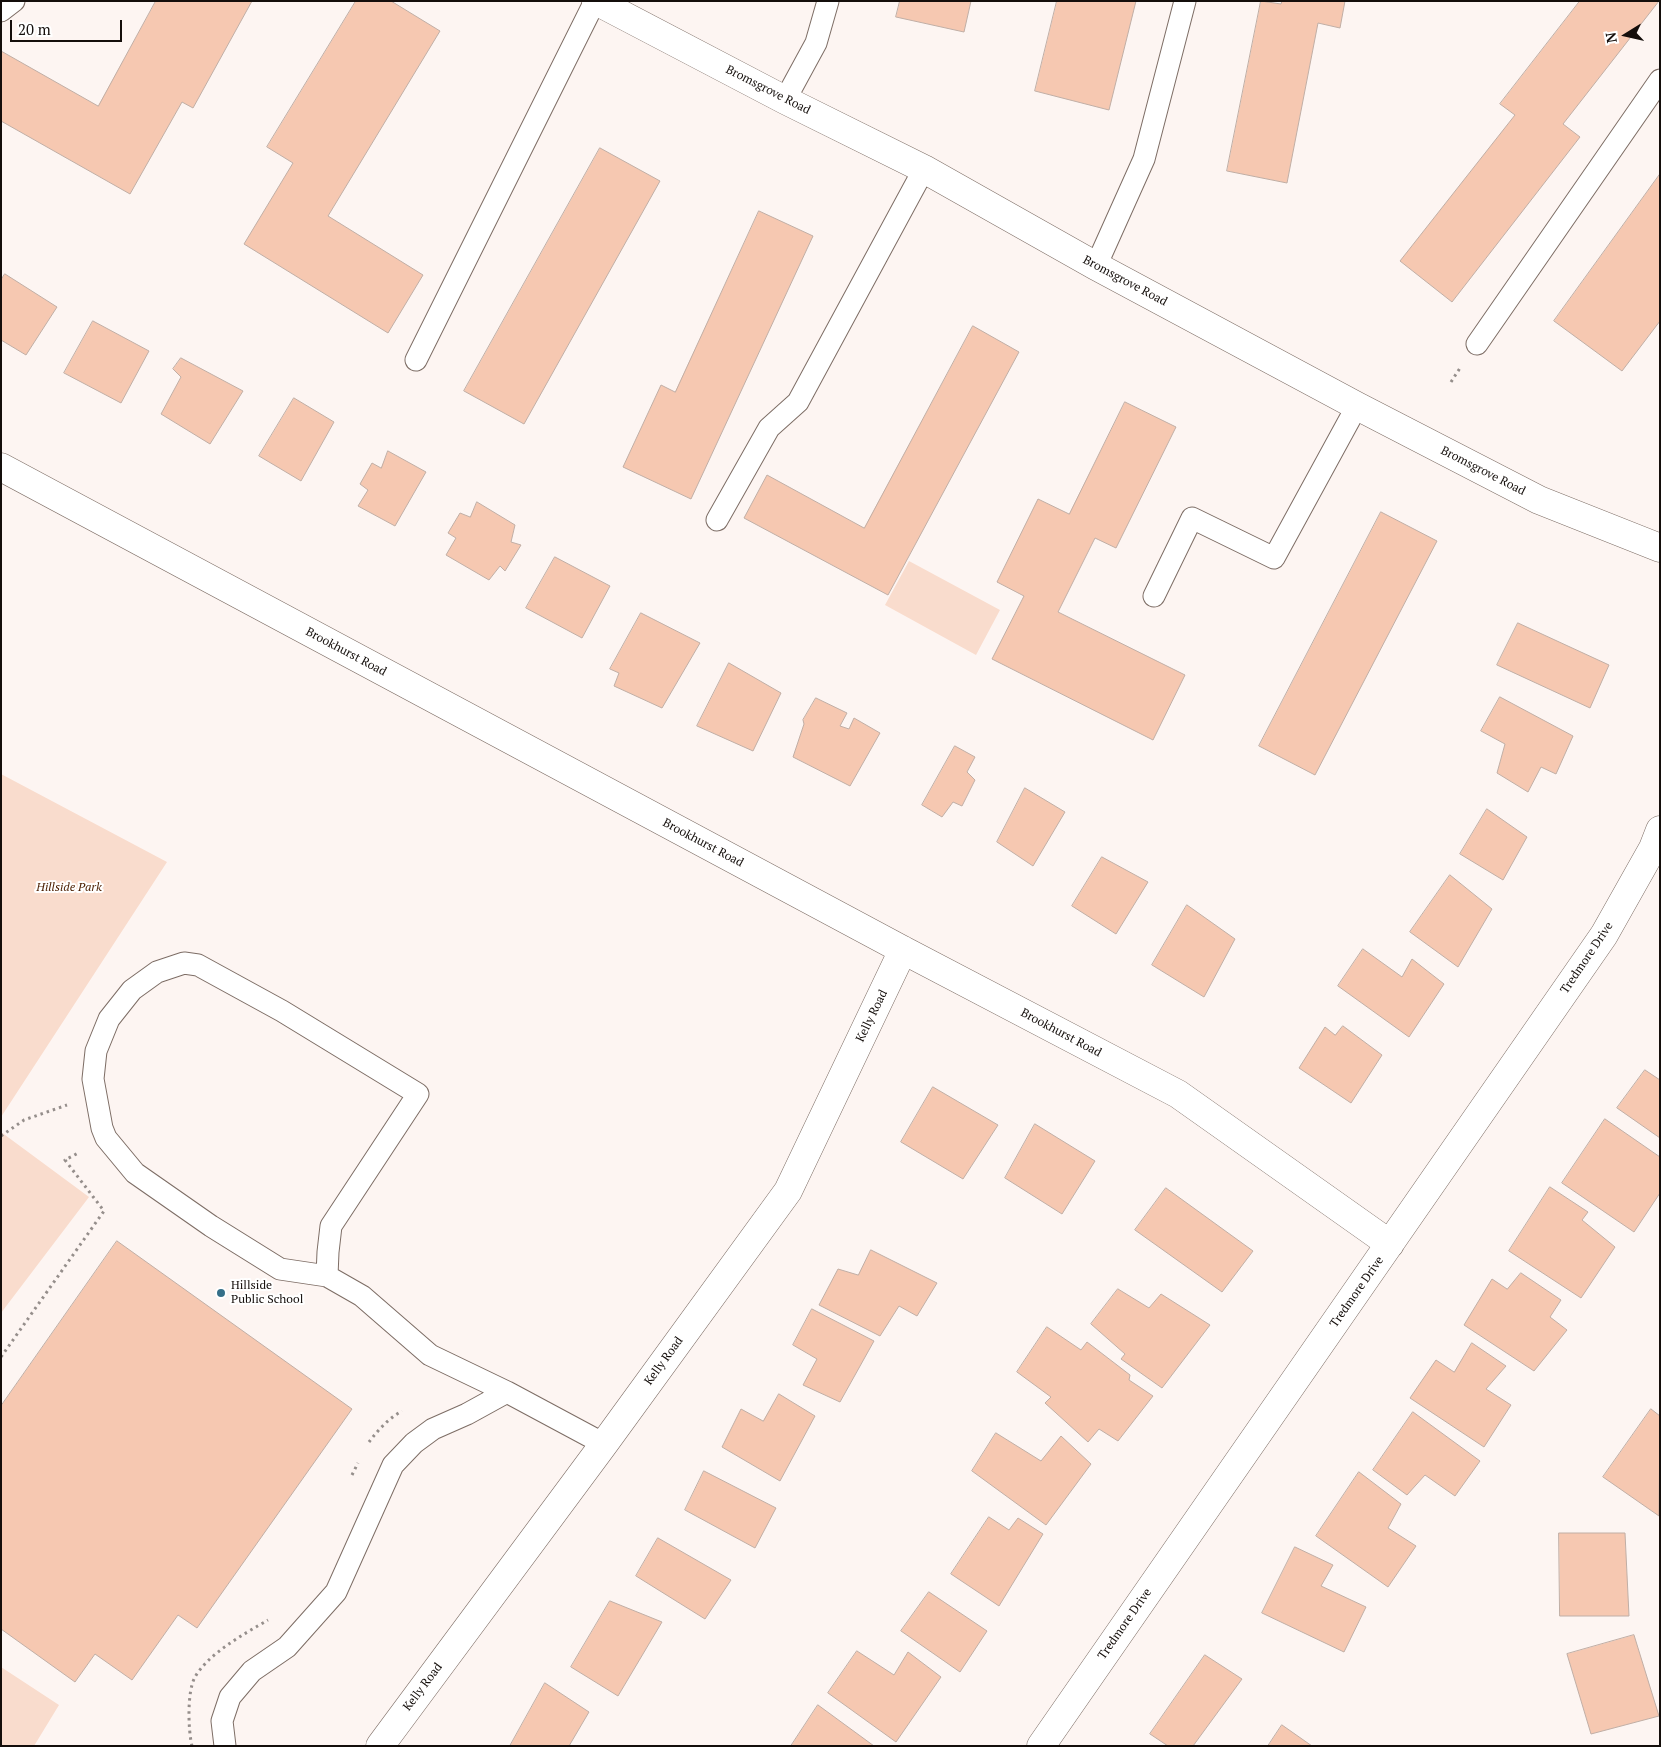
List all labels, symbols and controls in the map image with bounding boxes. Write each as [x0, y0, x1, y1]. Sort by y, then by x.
scale bar [12, 10, 125, 42]
north arrow [1601, 10, 1651, 60]
text: 20 m [18, 19, 51, 39]
text: N [1600, 31, 1621, 45]
street label: Bromsgrove Road [723, 62, 813, 118]
street label: Bromsgrove Road [1081, 253, 1169, 309]
street label: Bromsgrove Road [1438, 443, 1528, 499]
street label: Brookhurst Road [303, 625, 389, 679]
street label: Brookhurst Road [660, 816, 746, 870]
park label: Hillside Park [36, 881, 102, 895]
street label: Tredmore Drive [1558, 919, 1616, 997]
street label: Kelly Road [853, 988, 891, 1044]
street label: Brookhurst Road [1018, 1006, 1104, 1060]
street label: Tredmore Drive [1327, 1254, 1387, 1330]
place label: Hillside Public School [231, 1279, 303, 1307]
marker: Hillside Public School [215, 1287, 227, 1299]
street label: Kelly Road [642, 1334, 686, 1388]
street label: Tredmore Drive [1095, 1586, 1155, 1662]
street label: Kelly Road [400, 1660, 446, 1714]

